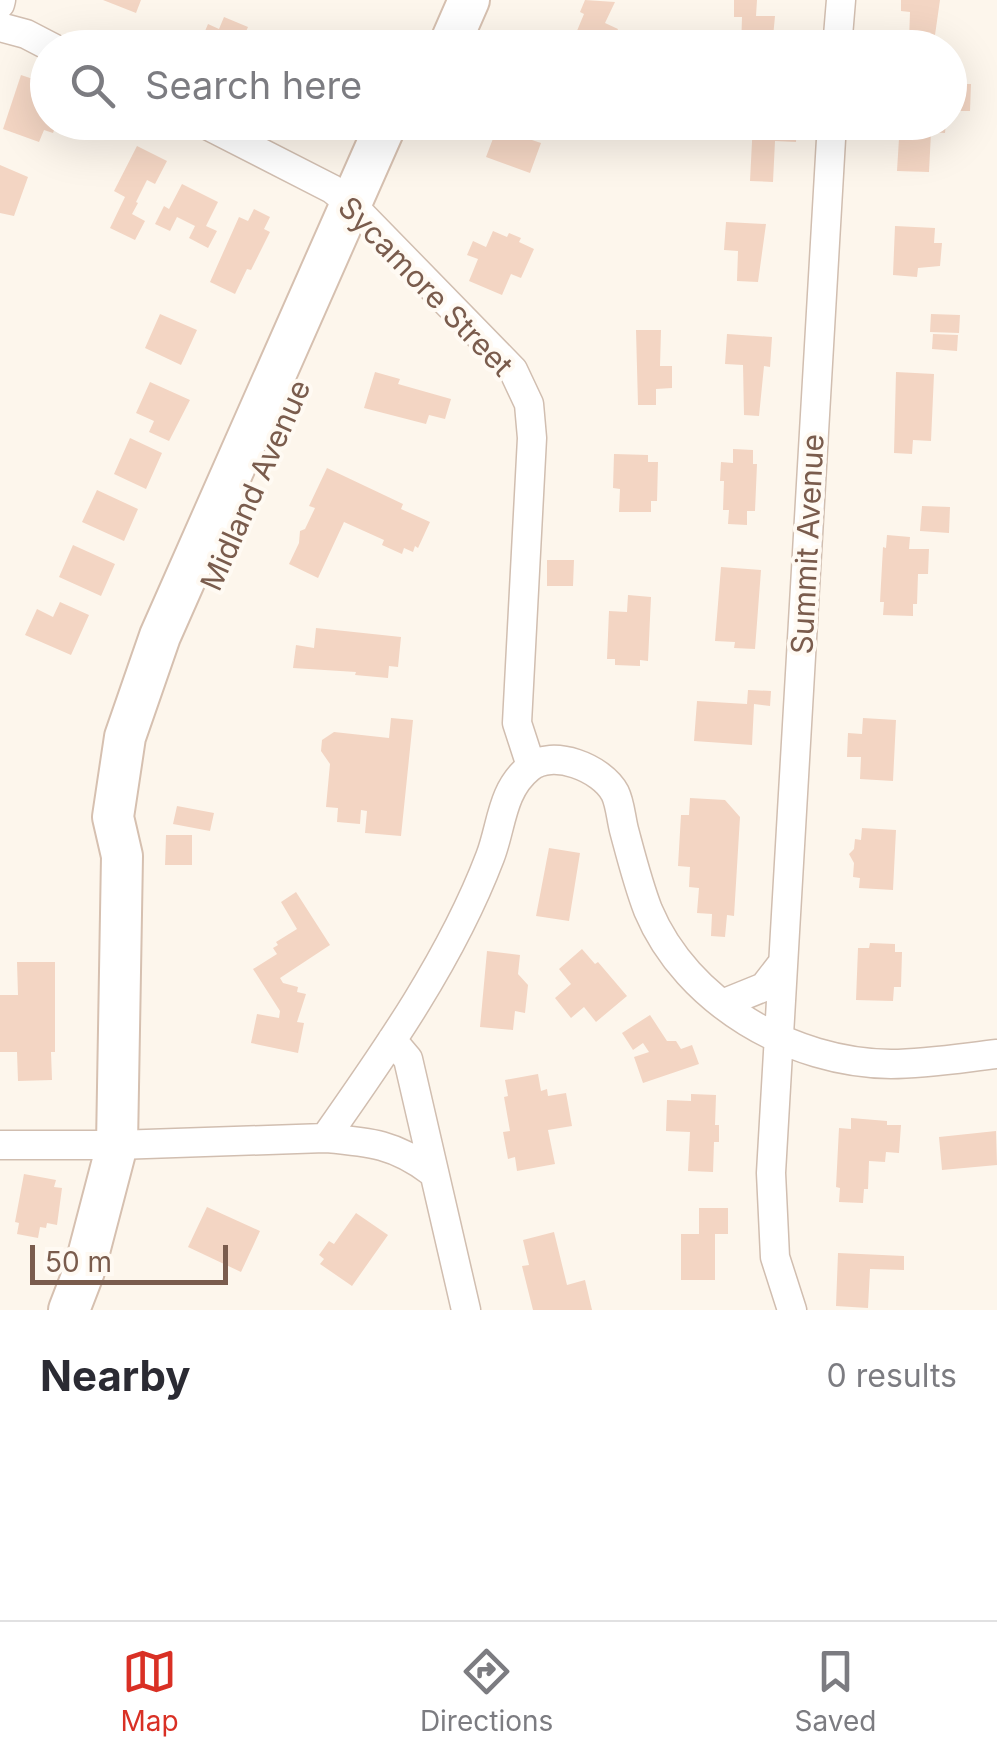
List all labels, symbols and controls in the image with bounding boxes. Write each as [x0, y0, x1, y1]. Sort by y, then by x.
search box [30, 30, 967, 140]
icon: search [65, 58, 120, 113]
text: Search here [145, 62, 362, 108]
street label: Sycamore Street [331, 189, 521, 383]
street label: Midland Avenue [192, 374, 318, 596]
street label: Summit Avenue [783, 433, 831, 655]
scale bar [30, 1240, 228, 1284]
text: 50 m [45, 1245, 112, 1279]
text: Nearby [40, 1350, 191, 1401]
text: 0 results [827, 1356, 957, 1395]
tab: Map [121, 1644, 179, 1738]
tab: Directions [420, 1644, 553, 1738]
tab: Saved [794, 1644, 876, 1738]

